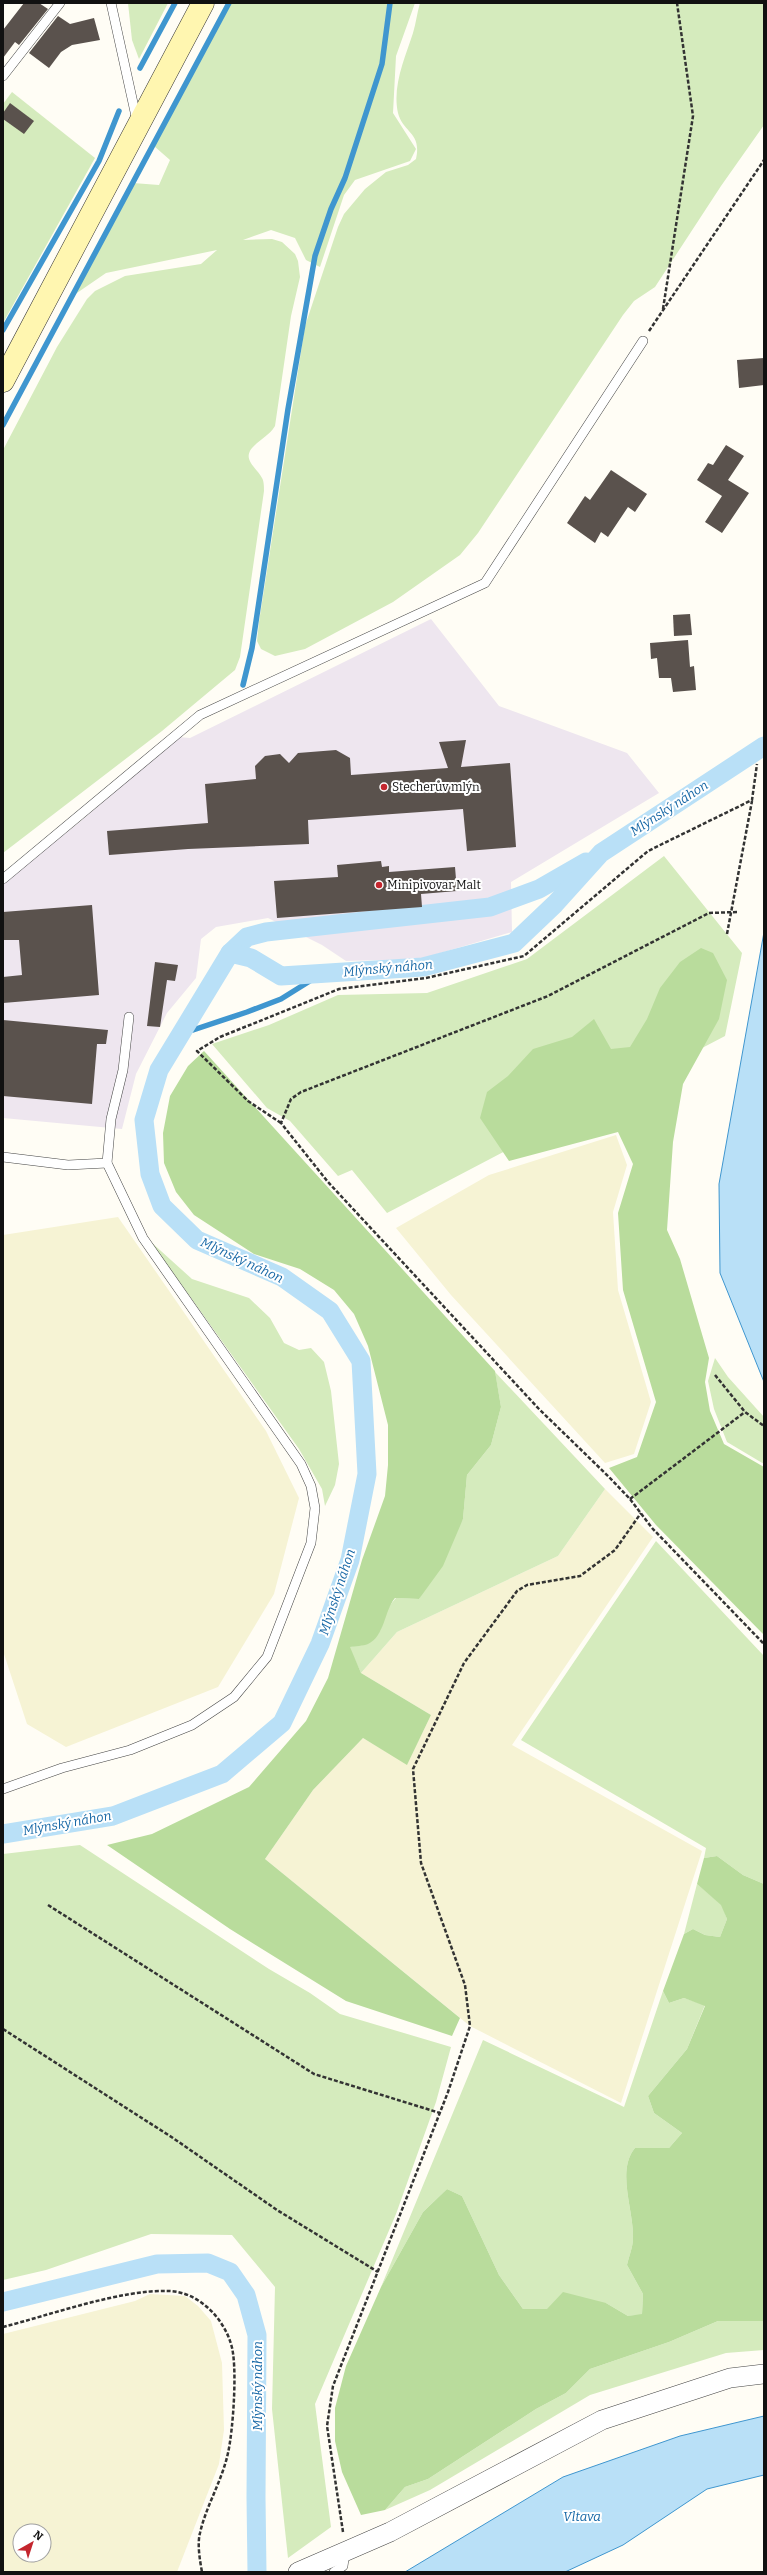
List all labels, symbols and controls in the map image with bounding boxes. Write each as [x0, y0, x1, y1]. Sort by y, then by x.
water label: Mlýnský náhon [627, 777, 711, 839]
place label: Stecherův mlýn [392, 780, 480, 794]
marker: Stecherův mlýn [379, 782, 389, 792]
place label: Minipivovar Malt [387, 878, 482, 892]
marker: Minipivovar Malt [374, 880, 384, 890]
water label: Mlýnský náhon [343, 957, 433, 979]
water label: Mlýnský náhon [198, 1234, 286, 1286]
water label: Mlýnský náhon [316, 1547, 358, 1637]
water label: Mlýnský náhon [22, 1808, 113, 1838]
water label: Mlýnský náhon [250, 2341, 265, 2431]
water label: Vltava [563, 2509, 601, 2524]
north arrow [12, 2523, 52, 2563]
text: N [31, 2528, 46, 2544]

